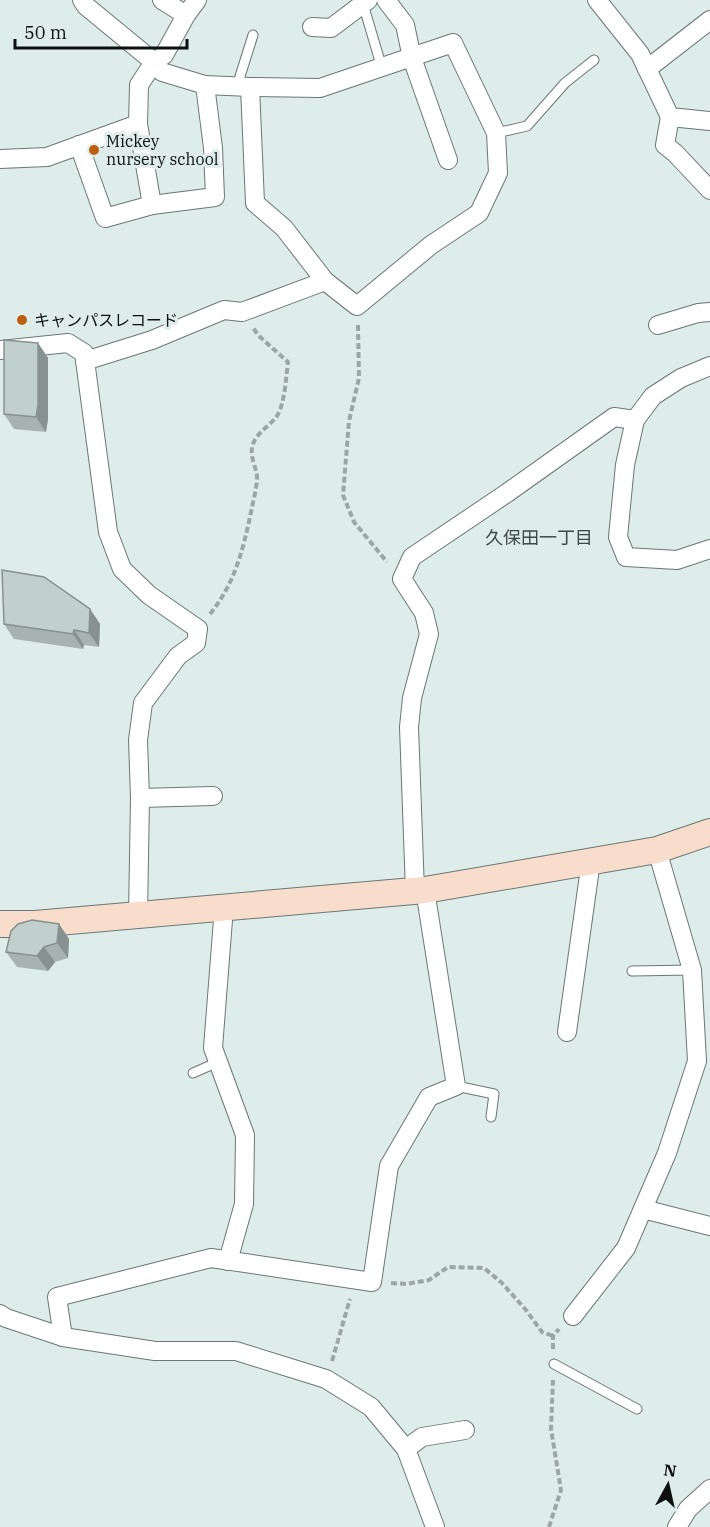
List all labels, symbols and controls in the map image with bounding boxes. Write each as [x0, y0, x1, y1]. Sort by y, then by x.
scale bar [15, 12, 188, 50]
text: 50 m [24, 21, 67, 44]
place label: Mickey nursery school [106, 131, 219, 169]
marker: Mickey nursery school [87, 143, 101, 157]
place label: キャンパスレコード [34, 310, 178, 330]
marker: キャンパスレコード [15, 313, 29, 327]
district label: 久保田一丁目 [485, 526, 593, 549]
north arrow [638, 1455, 698, 1515]
text: N [662, 1459, 678, 1481]

